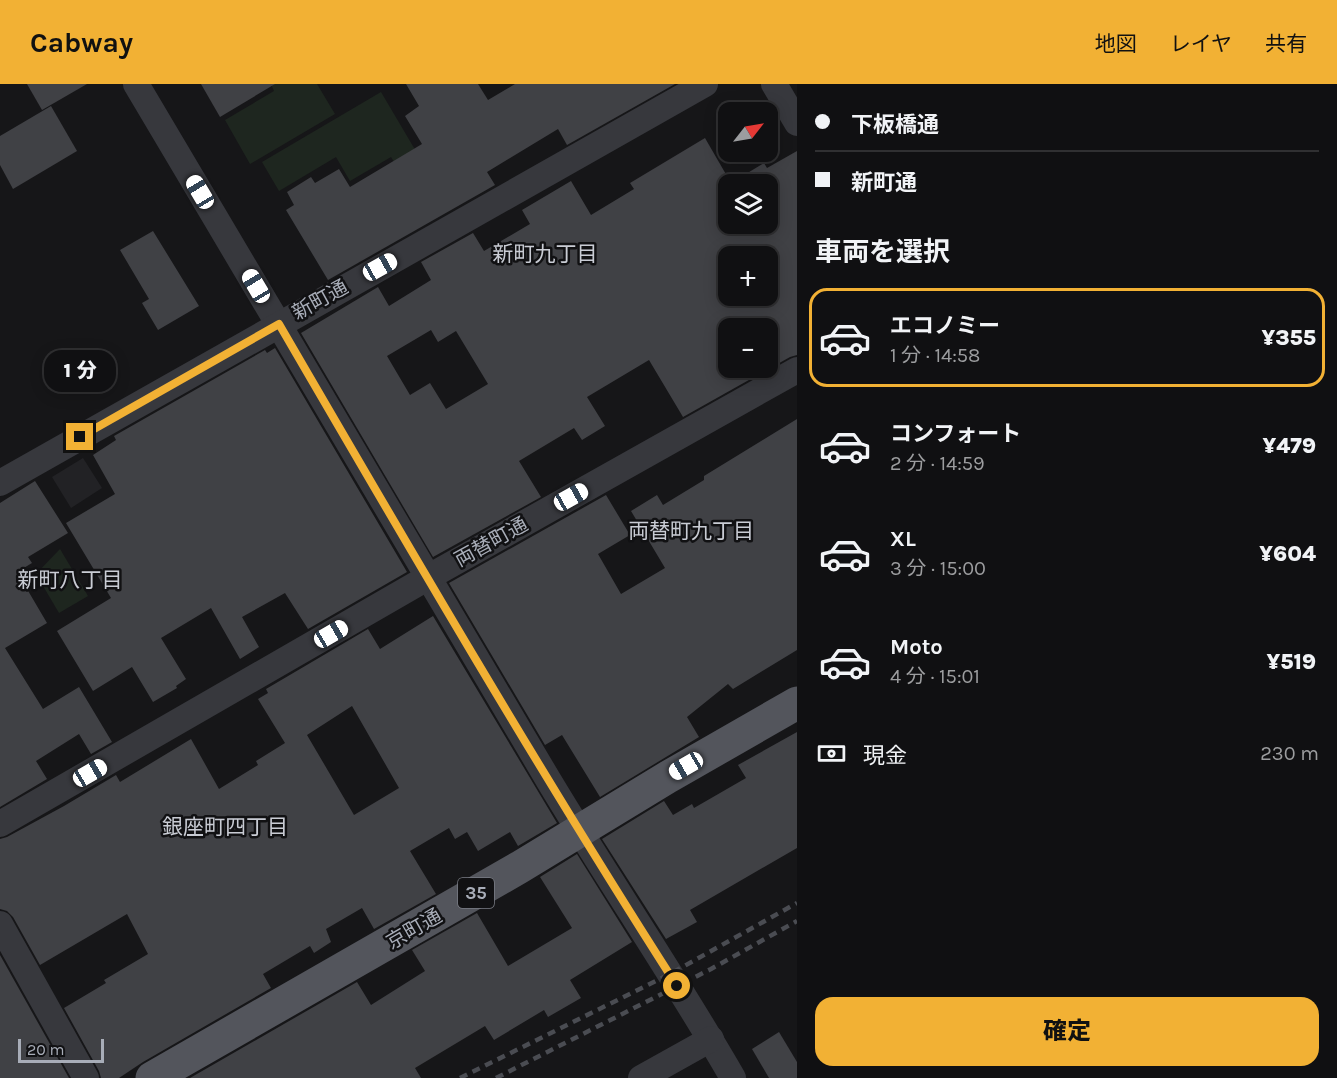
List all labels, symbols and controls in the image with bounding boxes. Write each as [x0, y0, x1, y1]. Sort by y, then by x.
text: Cabway [30, 26, 133, 59]
text: 地図 [1095, 32, 1137, 56]
text: レイヤ [1170, 32, 1232, 56]
text: 共有 [1265, 32, 1307, 56]
north arrow [718, 102, 778, 162]
map controls [718, 102, 778, 378]
text: 下板橋通 [851, 112, 939, 138]
text: 新町通 [851, 170, 917, 196]
car [183, 172, 217, 212]
button: layers [718, 174, 778, 234]
text: 車両を選択 [815, 236, 950, 268]
district label: 新町九丁目 [493, 242, 598, 266]
button: + [718, 246, 778, 306]
car [360, 250, 400, 284]
car [239, 266, 273, 306]
street label: 新町通 [288, 275, 352, 325]
icon: car [818, 311, 872, 365]
text: エコノミー [890, 313, 1000, 339]
button: − [718, 318, 778, 378]
text: ¥355 [1261, 325, 1316, 351]
text: 1 分 · 14:58 [890, 344, 980, 367]
callout: 1 分 [44, 350, 116, 392]
text: 1 分 [63, 359, 97, 382]
icon: car [818, 419, 872, 473]
text: コンフォート [890, 421, 1021, 447]
route end [66, 423, 93, 450]
text: ¥479 [1263, 433, 1316, 459]
text: 2 分 · 14:59 [890, 452, 985, 475]
car [551, 480, 591, 514]
street label: 両替町通 [450, 513, 532, 571]
district label: 両替町九丁目 [628, 519, 754, 543]
text: XL [890, 526, 916, 552]
icon: car [818, 527, 872, 581]
text: ¥604 [1259, 541, 1316, 567]
text: 3 分 · 15:00 [890, 557, 986, 580]
district label: 新町八丁目 [18, 568, 123, 592]
car [311, 617, 351, 651]
text: Moto [890, 634, 943, 660]
icon: car [818, 635, 872, 689]
text: ¥519 [1266, 649, 1316, 675]
text: 4 分 · 15:01 [890, 665, 980, 688]
icon: cash [815, 737, 848, 770]
text: 230 m [1260, 742, 1319, 765]
text: 現金 [863, 743, 907, 769]
car [666, 749, 706, 783]
car [70, 756, 110, 790]
district label: 銀座町四丁目 [162, 815, 288, 839]
road number: 35 [458, 878, 494, 908]
street label: 京町通 [382, 904, 446, 954]
route start [663, 972, 690, 999]
button: 確定 [815, 997, 1319, 1066]
scale bar [18, 1036, 104, 1064]
text: 20 m [27, 1040, 65, 1059]

